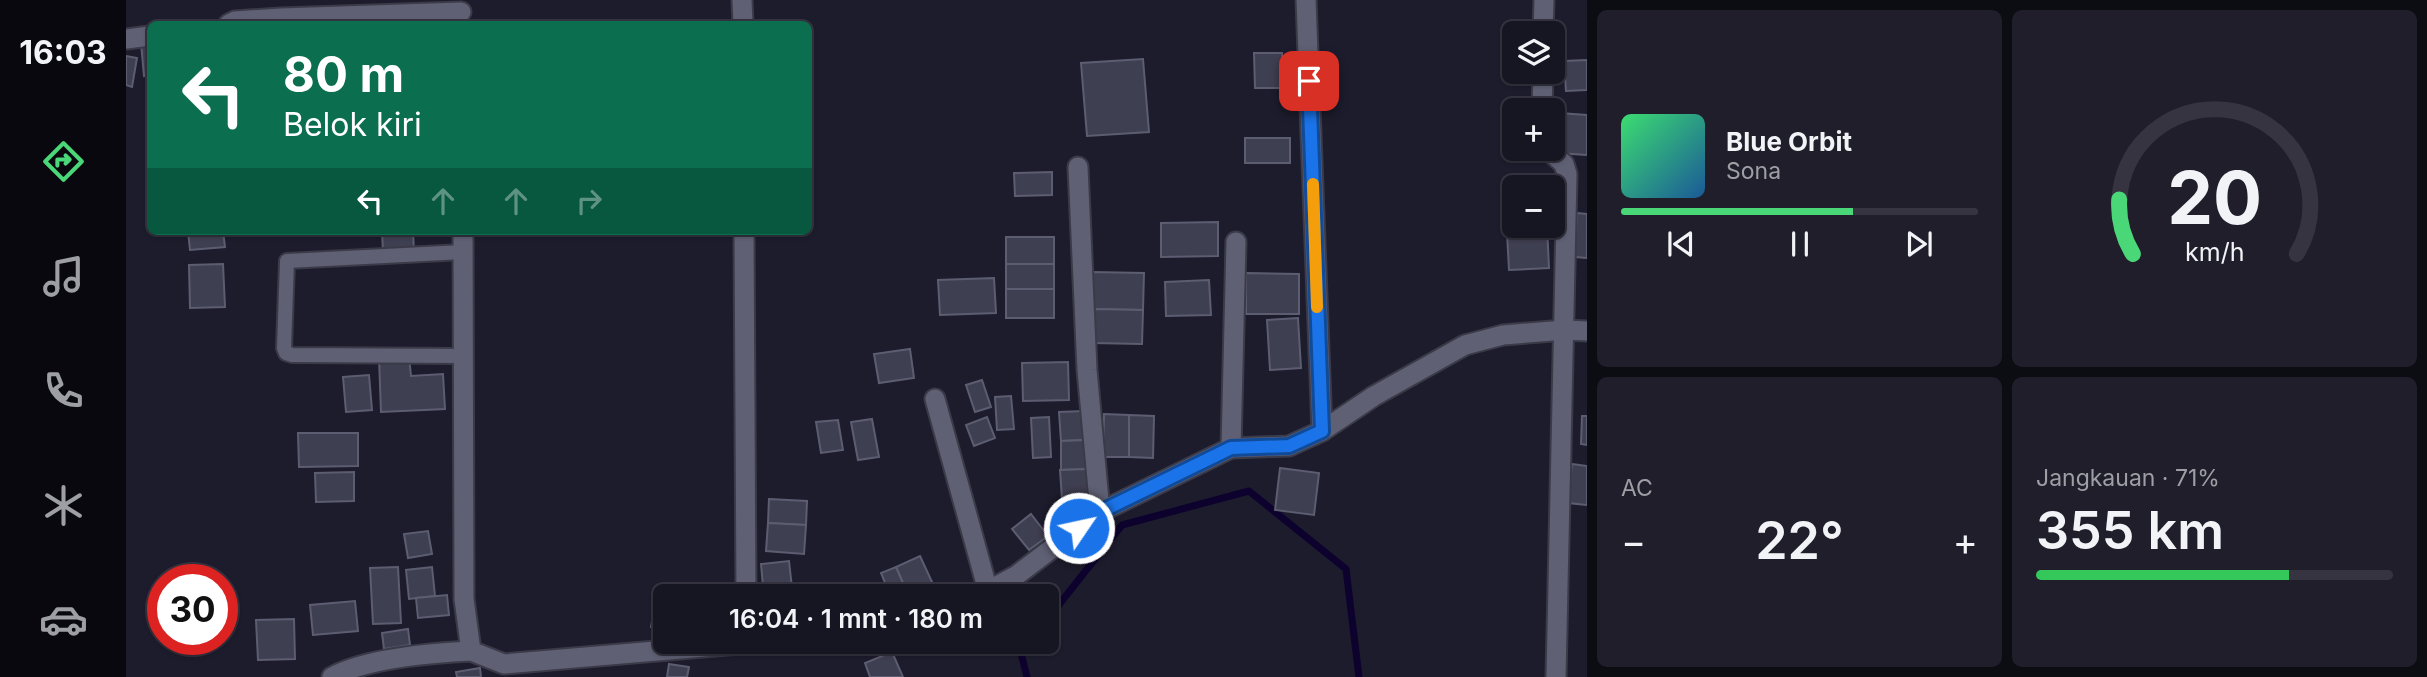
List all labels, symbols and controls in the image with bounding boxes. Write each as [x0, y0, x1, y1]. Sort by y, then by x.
map controls [1502, 21, 1565, 238]
button: layers [1502, 21, 1565, 84]
text: 16:03 [19, 33, 107, 72]
text: 80 m [283, 45, 404, 104]
icon: left [168, 49, 259, 140]
pin [1279, 51, 1339, 111]
icon: arrive [1290, 62, 1328, 100]
button: + [1502, 98, 1565, 161]
text: Belok kiri [283, 105, 422, 144]
text: Blue Orbit [1726, 126, 1852, 157]
icon: directions [39, 137, 88, 186]
text: 20 [2167, 154, 2262, 243]
text: Sona [1726, 157, 1781, 185]
button: − [1502, 175, 1565, 238]
icon: left [351, 182, 389, 220]
icon: ahead [424, 182, 462, 220]
icon: ahead [497, 182, 535, 220]
icon: right [570, 182, 608, 220]
icon: previous [1662, 225, 1700, 263]
icon: pause [1781, 225, 1819, 263]
icon: next [1900, 225, 1938, 263]
text: km/h [2185, 237, 2244, 267]
icon: music [39, 252, 88, 301]
icon: phone [39, 366, 88, 415]
text: Jangkauan · 71% [2036, 464, 2220, 492]
text: AC [1621, 474, 1653, 502]
icon: climate [39, 481, 88, 530]
position arrow [1042, 491, 1116, 565]
text: 355 km [2036, 499, 2224, 562]
text: 22° [1755, 509, 1844, 572]
text: − [1621, 518, 1646, 564]
text: + [1953, 518, 1978, 564]
speed limit sign: 30 [147, 564, 238, 655]
icon: car [39, 595, 88, 644]
text: 16:04 · 1 mnt · 180 m [729, 603, 983, 634]

